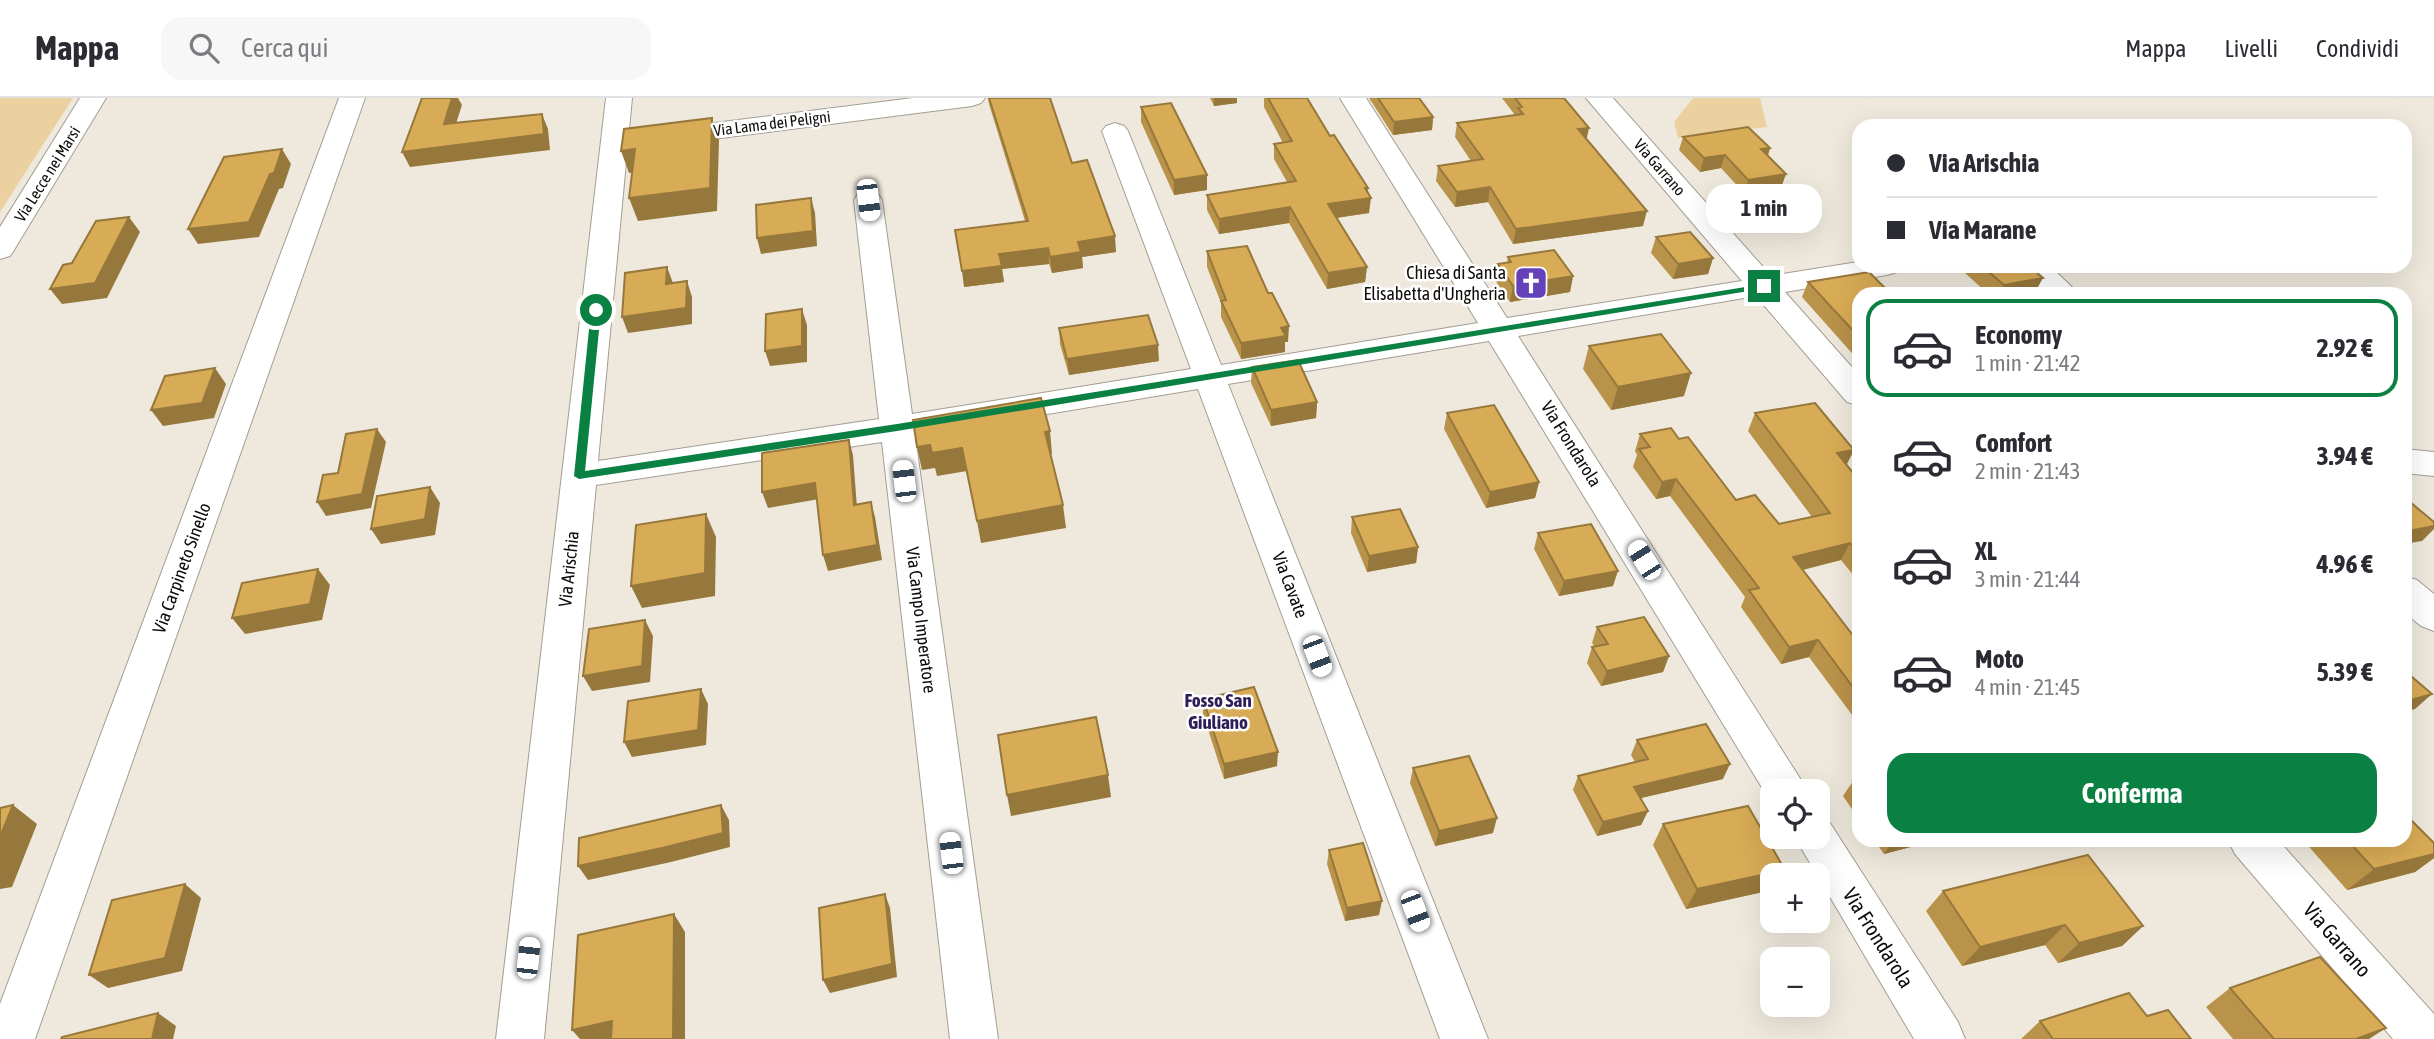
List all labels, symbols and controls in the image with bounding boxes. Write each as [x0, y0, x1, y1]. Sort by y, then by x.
search box [161, 17, 651, 80]
text: Mappa [35, 29, 119, 67]
icon: search [185, 29, 223, 67]
text: Cerca qui [241, 33, 328, 63]
text: Mappa [2125, 35, 2186, 62]
text: Livelli [2224, 35, 2278, 62]
text: Condividi [2316, 35, 2399, 62]
street label: Via Lama dei Peligni [712, 107, 832, 140]
street label: Via Lecce nei Marsi [11, 123, 83, 225]
street label: Via Garrano [1631, 135, 1689, 199]
text: Via Arischia [1929, 148, 2039, 178]
car [856, 178, 881, 222]
callout: 1 min [1706, 184, 1822, 234]
text: 1 min [1741, 195, 1787, 221]
text: Via Marane [1929, 215, 2037, 245]
place label: Chiesa di Santa Elisabetta d'Ungheria [1363, 262, 1506, 304]
church icon: Chiesa di Santa Elisabetta d'Ungheria [1512, 264, 1550, 302]
route end [1748, 270, 1780, 302]
route start [580, 294, 612, 326]
icon: car [1891, 317, 1954, 380]
text: Economy [1975, 320, 2062, 350]
text: 2.92 € [2316, 333, 2373, 363]
text: 1 min · 21:42 [1975, 350, 2081, 376]
street label: Via Frondarola [1537, 397, 1606, 490]
icon: car [1891, 425, 1954, 488]
text: Comfort [1975, 428, 2052, 458]
text: 3.94 € [2316, 441, 2373, 471]
text: 2 min · 21:43 [1975, 458, 2081, 484]
car [892, 459, 917, 503]
street label: Via Carpineto Sinello [148, 500, 215, 636]
street label: Via Arischia [554, 530, 583, 608]
icon: car [1891, 533, 1954, 596]
text: XL [1975, 536, 1997, 566]
car [1624, 537, 1665, 583]
street label: Via Campo Imperatore [902, 546, 941, 694]
street label: Via Cavate [1268, 549, 1313, 621]
text: 4.96 € [2316, 549, 2373, 579]
text: 3 min · 21:44 [1975, 566, 2081, 592]
car [1300, 633, 1335, 679]
icon: car [1891, 641, 1954, 704]
text: Moto [1975, 644, 2024, 674]
text: 5.39 € [2316, 657, 2373, 687]
text: 4 min · 21:45 [1975, 674, 2081, 700]
district label: Fosso San Giuliano [1184, 689, 1252, 733]
button: Conferma [1887, 753, 2377, 833]
map controls [1760, 779, 1830, 1017]
button: locate [1760, 779, 1830, 849]
car [939, 831, 964, 875]
button: + [1760, 863, 1830, 933]
street label: Via Frondarola [1839, 883, 1919, 992]
car [1398, 888, 1433, 934]
street label: Via Garrano [2299, 897, 2376, 981]
car [516, 936, 541, 980]
button: − [1760, 947, 1830, 1017]

